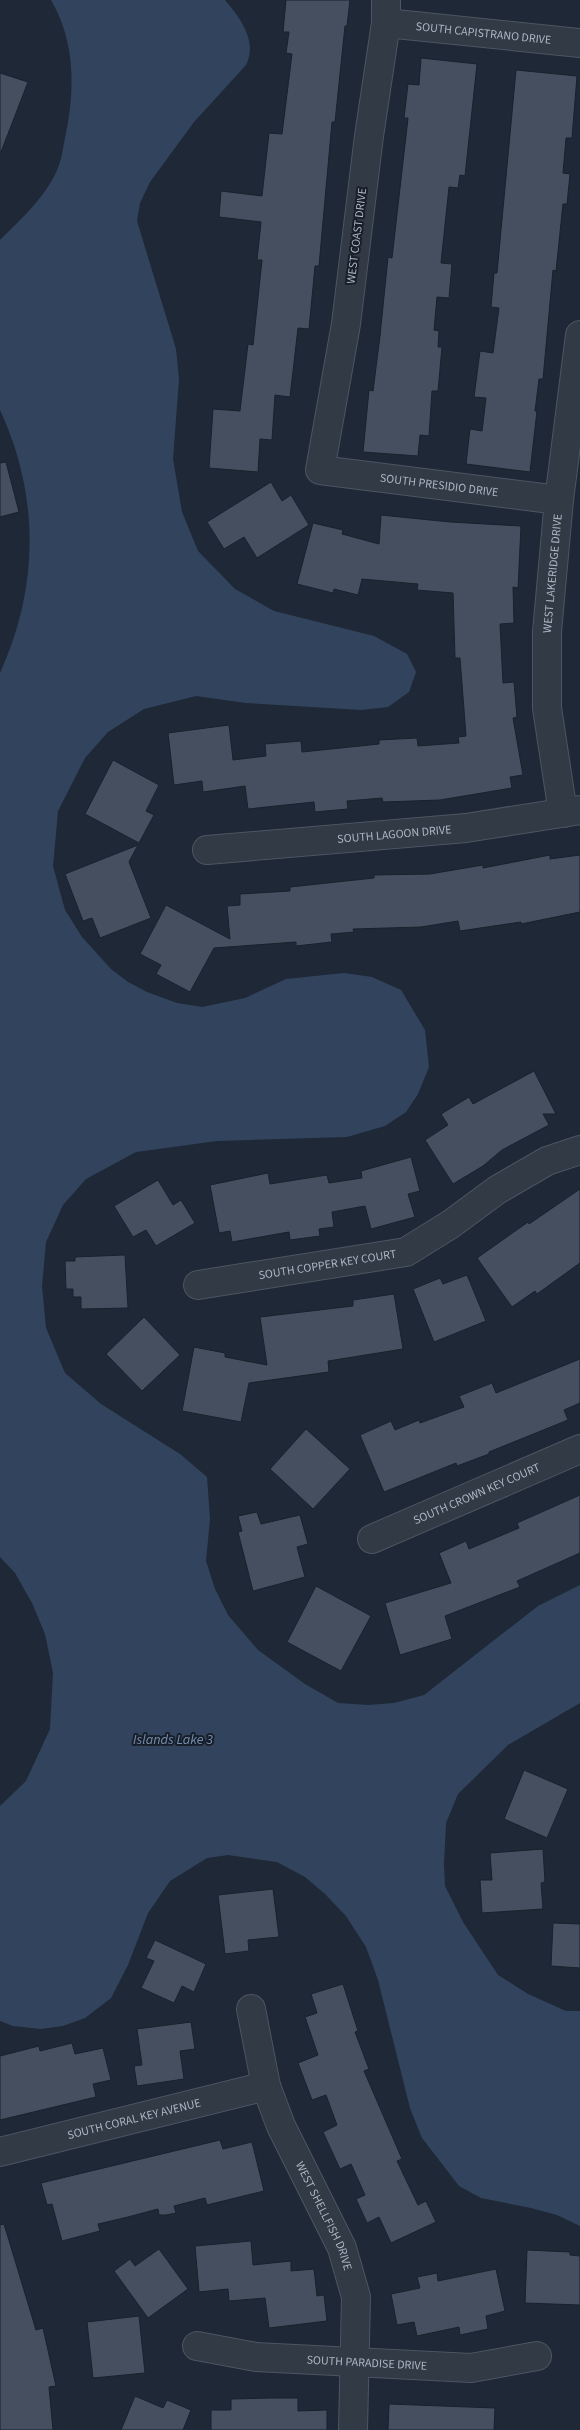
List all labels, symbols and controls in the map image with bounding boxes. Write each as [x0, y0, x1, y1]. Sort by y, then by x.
street label: SOUTH CAPISTRANO DRIVE [415, 18, 552, 48]
street label: WEST COAST DRIVE [343, 187, 371, 285]
street label: SOUTH PRESIDIO DRIVE [379, 469, 499, 501]
street label: WEST LAKERIDGE DRIVE [538, 513, 566, 634]
street label: SOUTH LAGOON DRIVE [337, 821, 452, 847]
street label: SOUTH COPPER KEY COURT [257, 1245, 398, 1284]
street label: SOUTH CROWN KEY COURT [410, 1459, 543, 1529]
water label: Islands Lake 3 [133, 1730, 213, 1750]
street label: SOUTH CORAL KEY AVENUE [65, 2094, 202, 2144]
street label: WEST SHELLFISH DRIVE [292, 2158, 356, 2272]
street label: SOUTH PARADISE DRIVE [306, 2351, 427, 2374]

